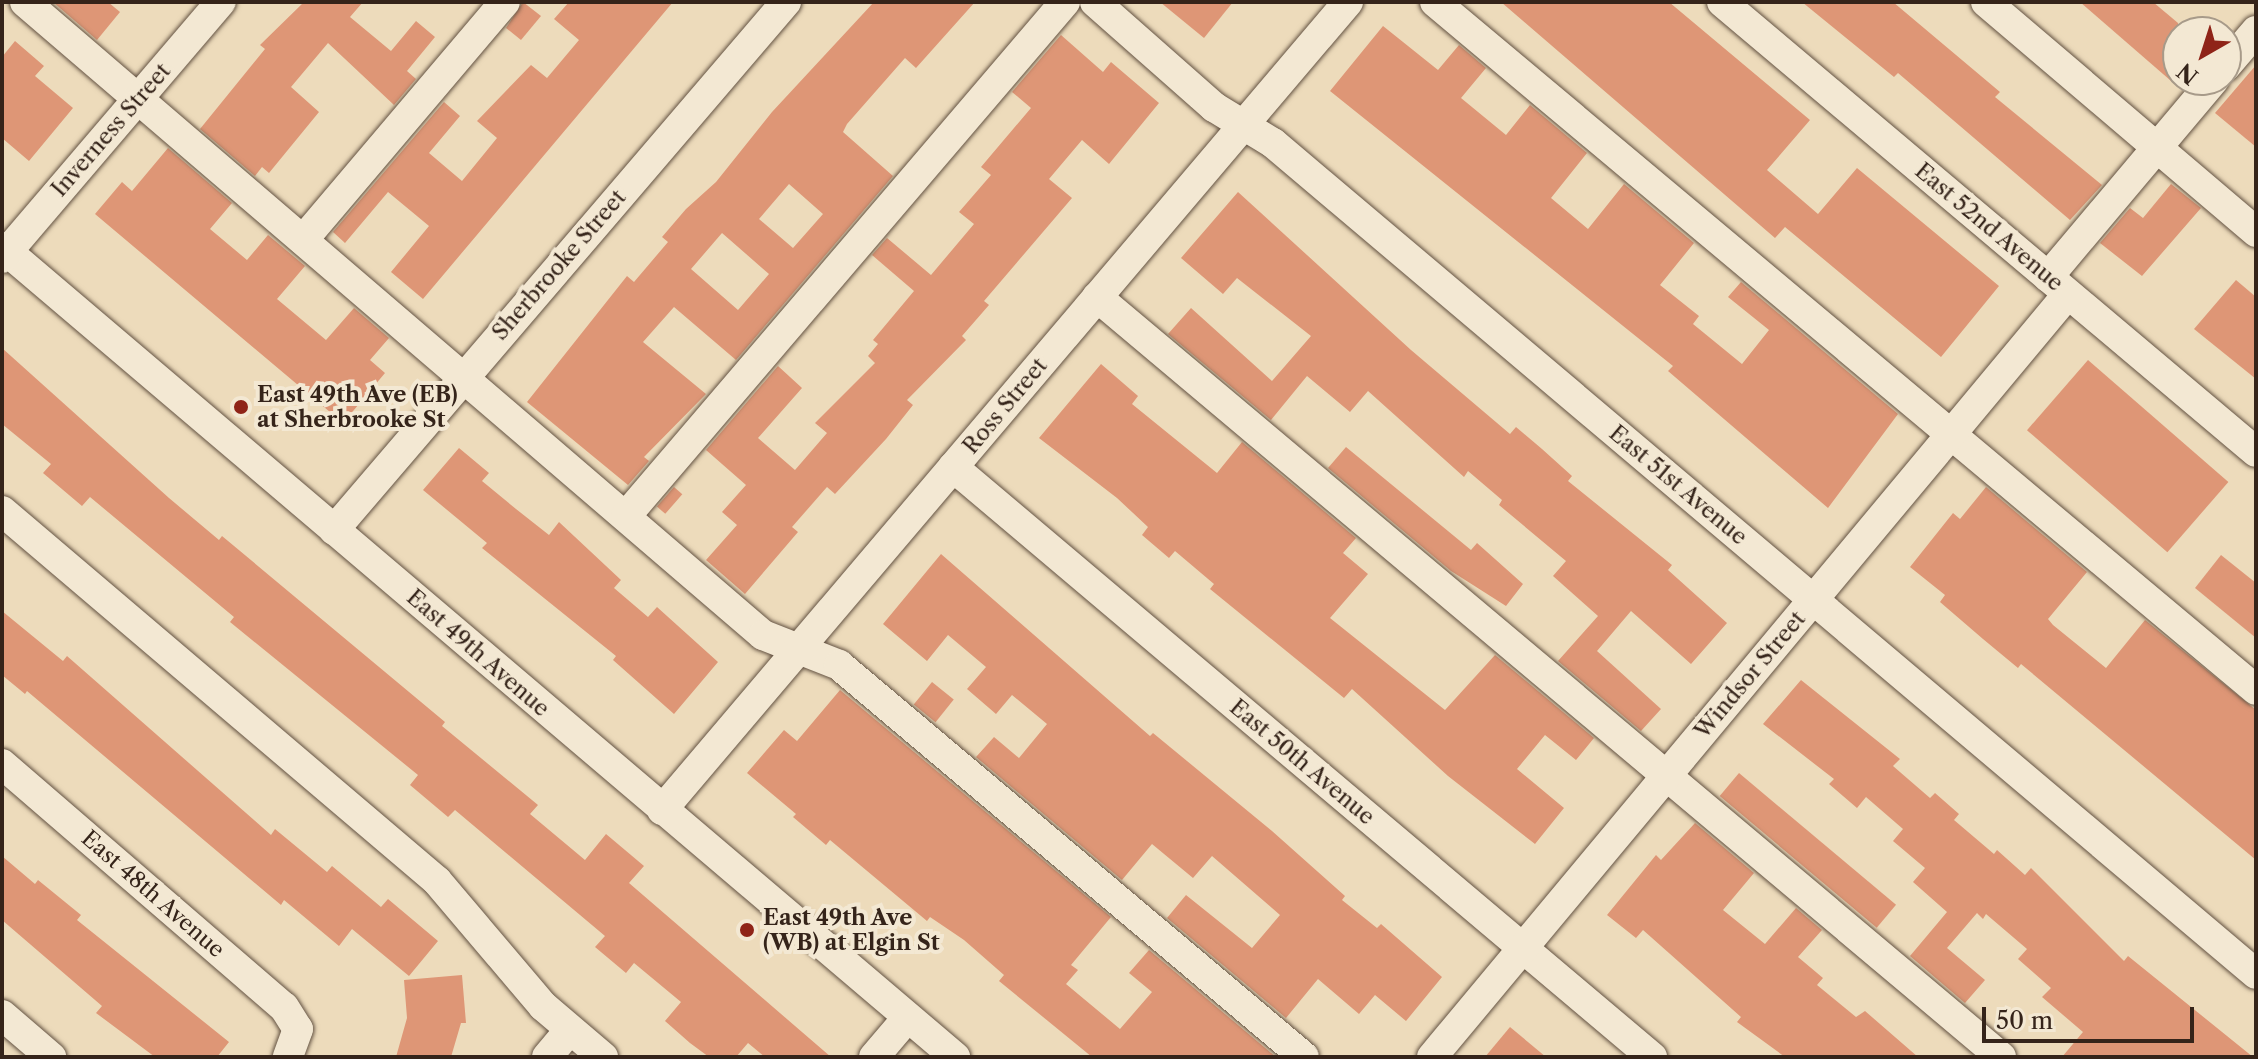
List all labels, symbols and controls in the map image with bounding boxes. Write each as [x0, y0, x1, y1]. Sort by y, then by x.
north arrow [2162, 16, 2242, 96]
text: N [2172, 57, 2204, 90]
street label: Inverness Street [46, 58, 176, 202]
street label: East 52nd Avenue [1909, 157, 2069, 297]
street label: Sherbrooke Street [487, 185, 631, 345]
street label: Ross Street [957, 353, 1053, 459]
place label: East 49th Ave (EB) at Sherbrooke St [257, 381, 459, 432]
marker: East 49th Ave (EB) at Sherbrooke St [232, 398, 250, 416]
street label: East 51st Avenue [1604, 419, 1752, 551]
street label: East 49th Avenue [401, 584, 555, 722]
street label: Windsor Street [1689, 606, 1811, 744]
street label: East 50th Avenue [1224, 694, 1380, 830]
street label: East 48th Avenue [76, 825, 230, 963]
place label: East 49th Ave (WB) at Elgin St [763, 904, 940, 956]
marker: East 49th Ave (WB) at Elgin St [738, 921, 756, 939]
scale bar [1986, 991, 2198, 1041]
text: 50 m [1996, 1006, 2053, 1035]

